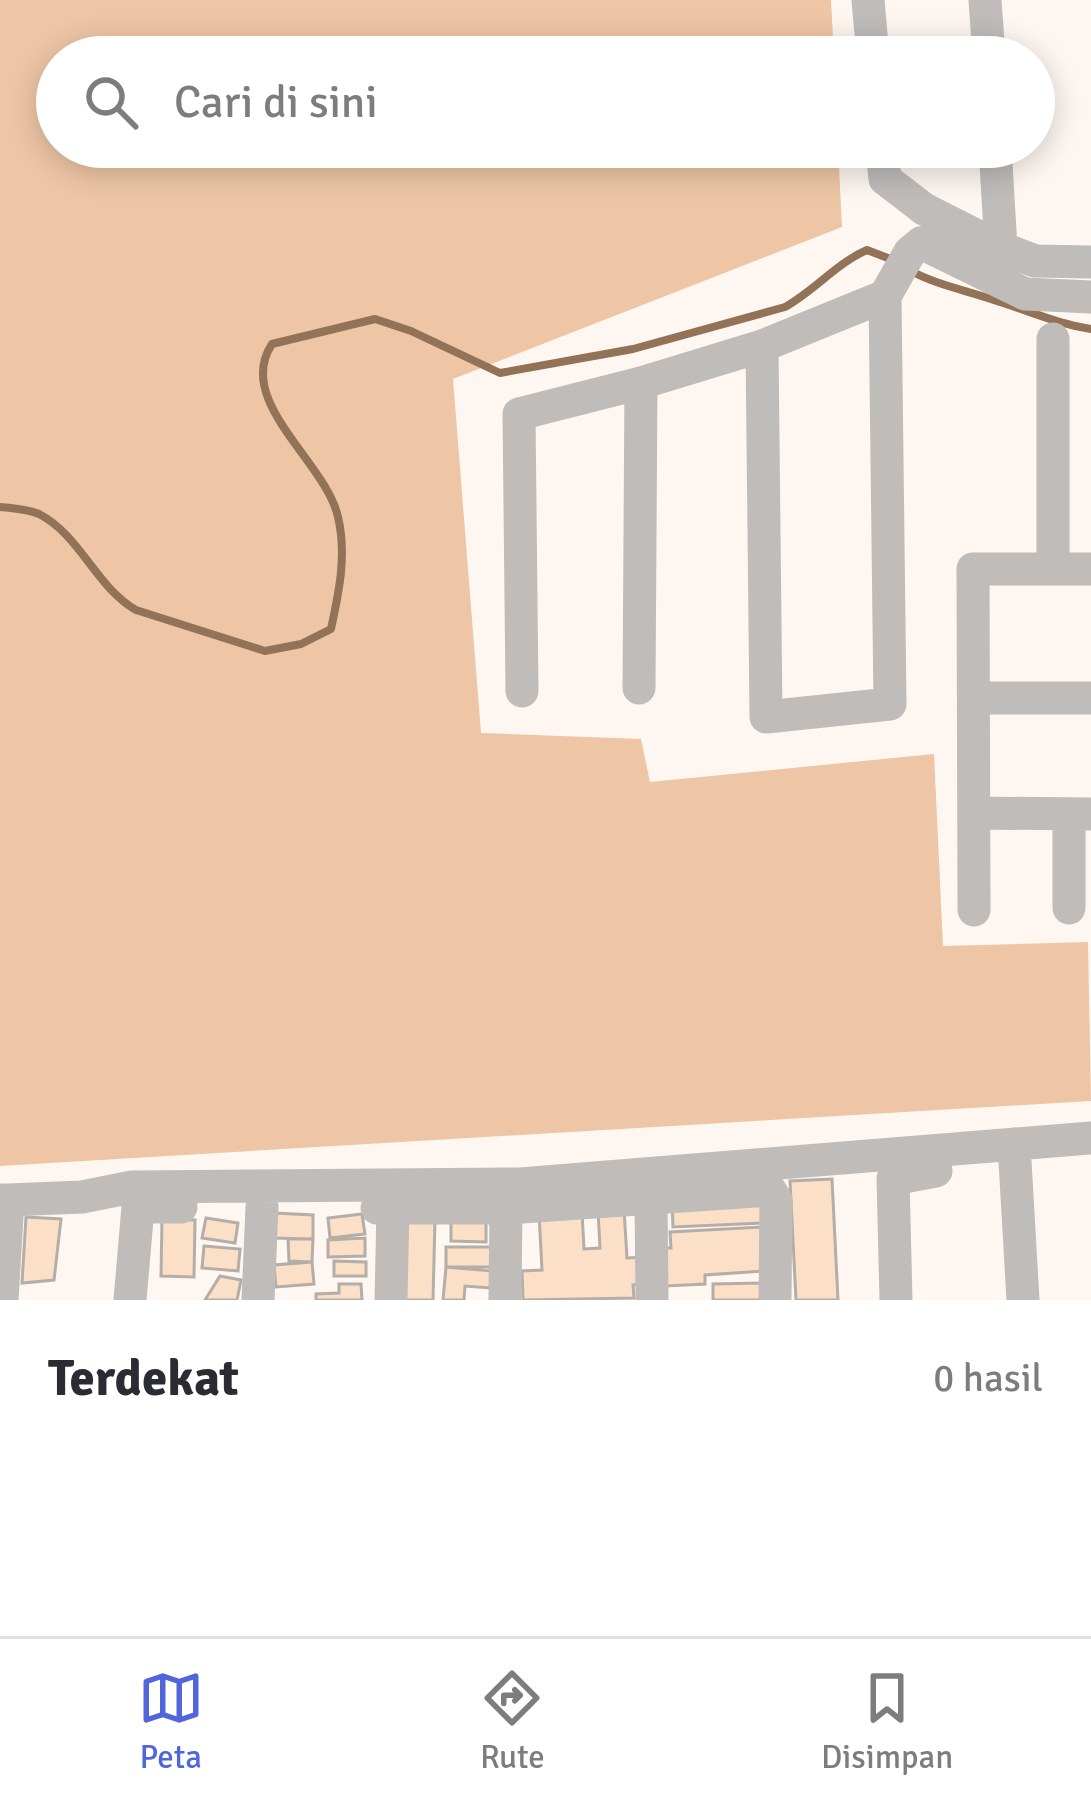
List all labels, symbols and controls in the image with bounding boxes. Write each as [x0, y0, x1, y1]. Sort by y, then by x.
search box [36, 36, 1055, 168]
icon: search [78, 69, 144, 135]
text: Cari di sini [174, 75, 378, 130]
text: Terdekat [48, 1347, 239, 1410]
text: 0 hasil [933, 1354, 1043, 1402]
tab: Peta [138, 1665, 204, 1778]
tab: Rute [479, 1665, 545, 1778]
tab: Disimpan [821, 1665, 953, 1778]

